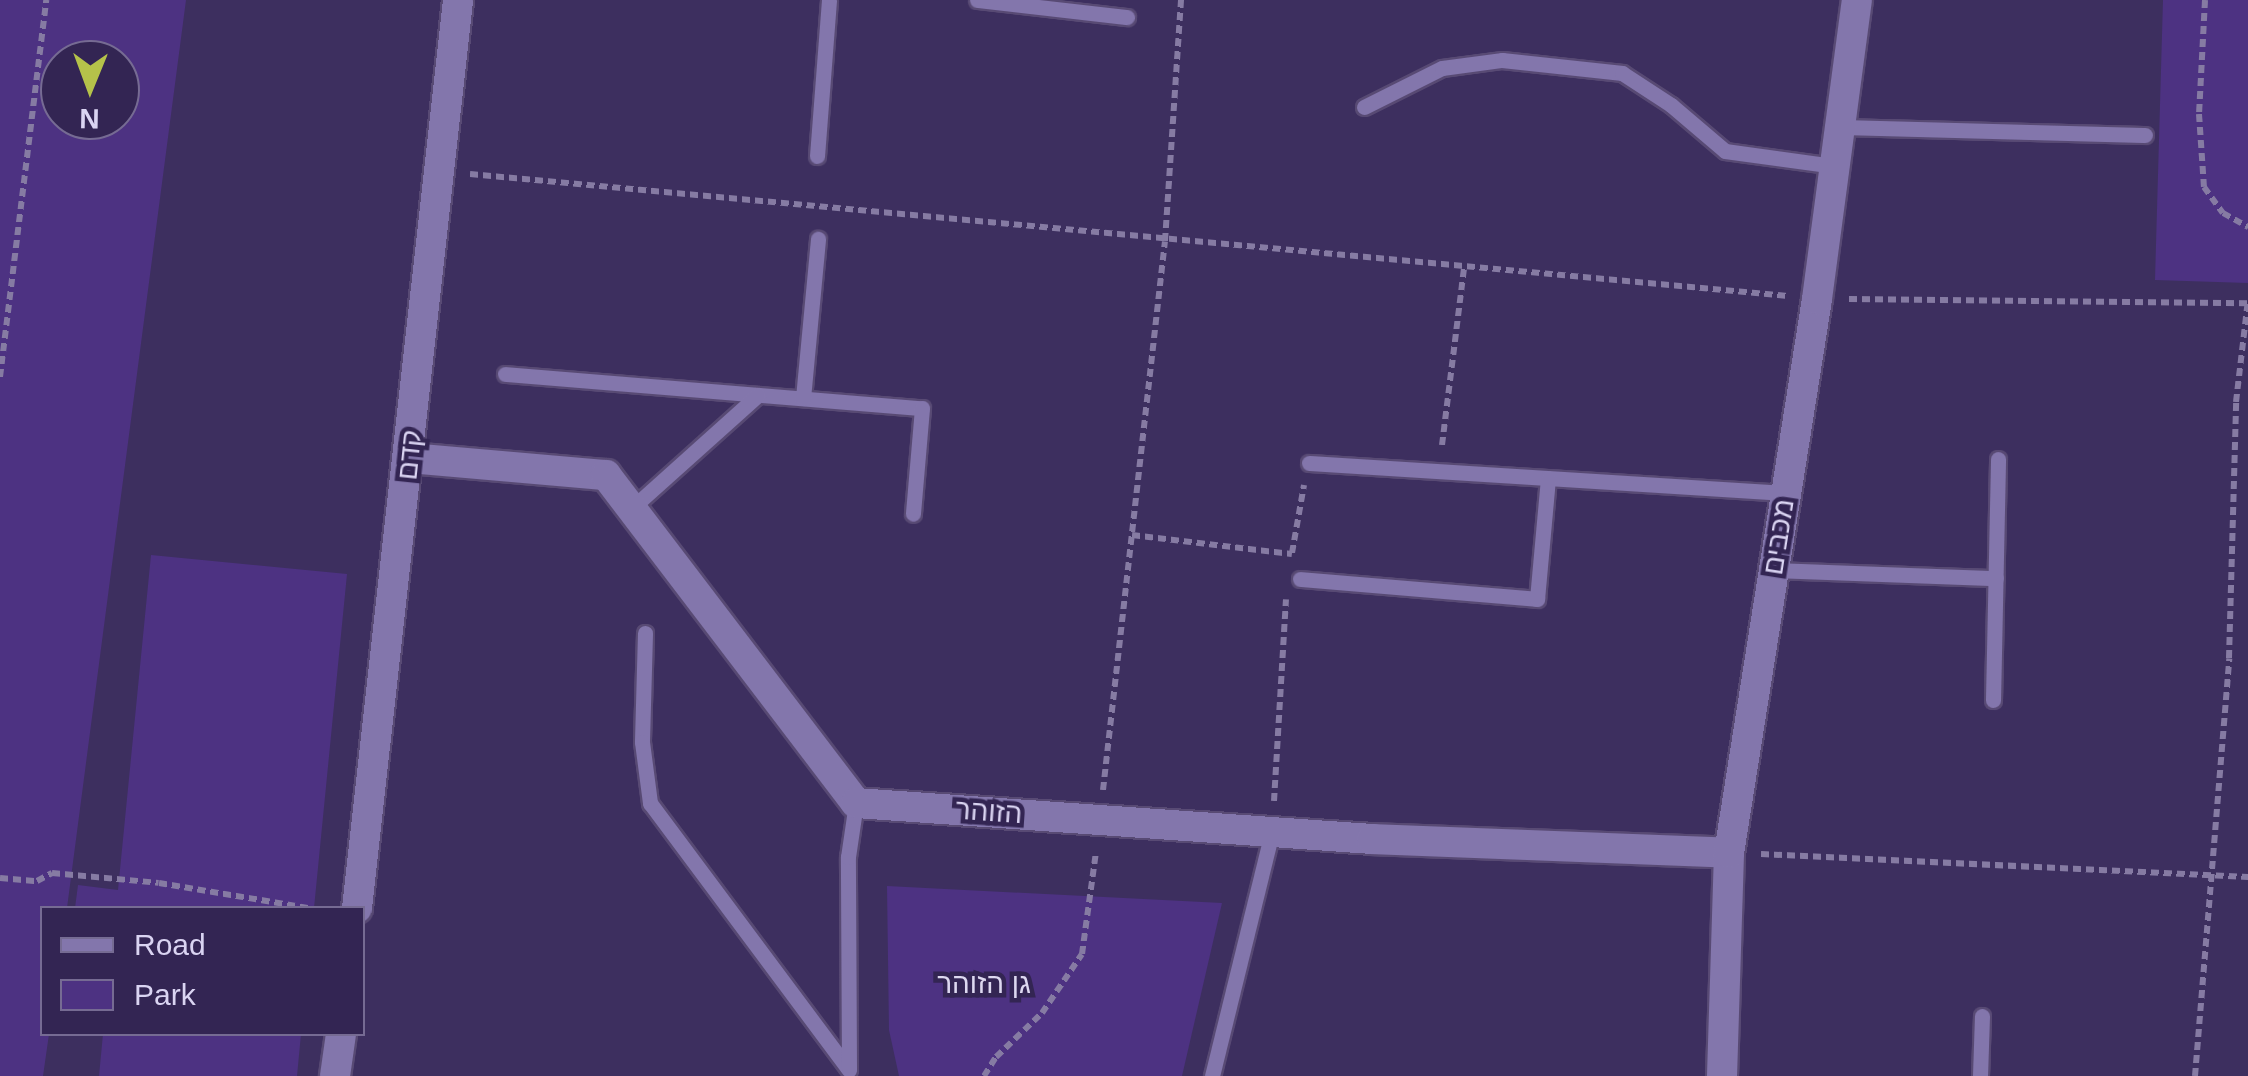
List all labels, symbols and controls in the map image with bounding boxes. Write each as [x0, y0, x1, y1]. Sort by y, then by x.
north arrow [40, 40, 140, 140]
text: N [79, 103, 100, 134]
street label: קדם [391, 428, 429, 482]
street label: מכבים [1756, 497, 1802, 577]
street label: הזוהר [955, 793, 1023, 831]
legend [40, 906, 365, 1036]
text: Road [134, 928, 206, 961]
park label: גן הזוהר [937, 967, 1031, 1001]
text: Park [134, 978, 196, 1011]

